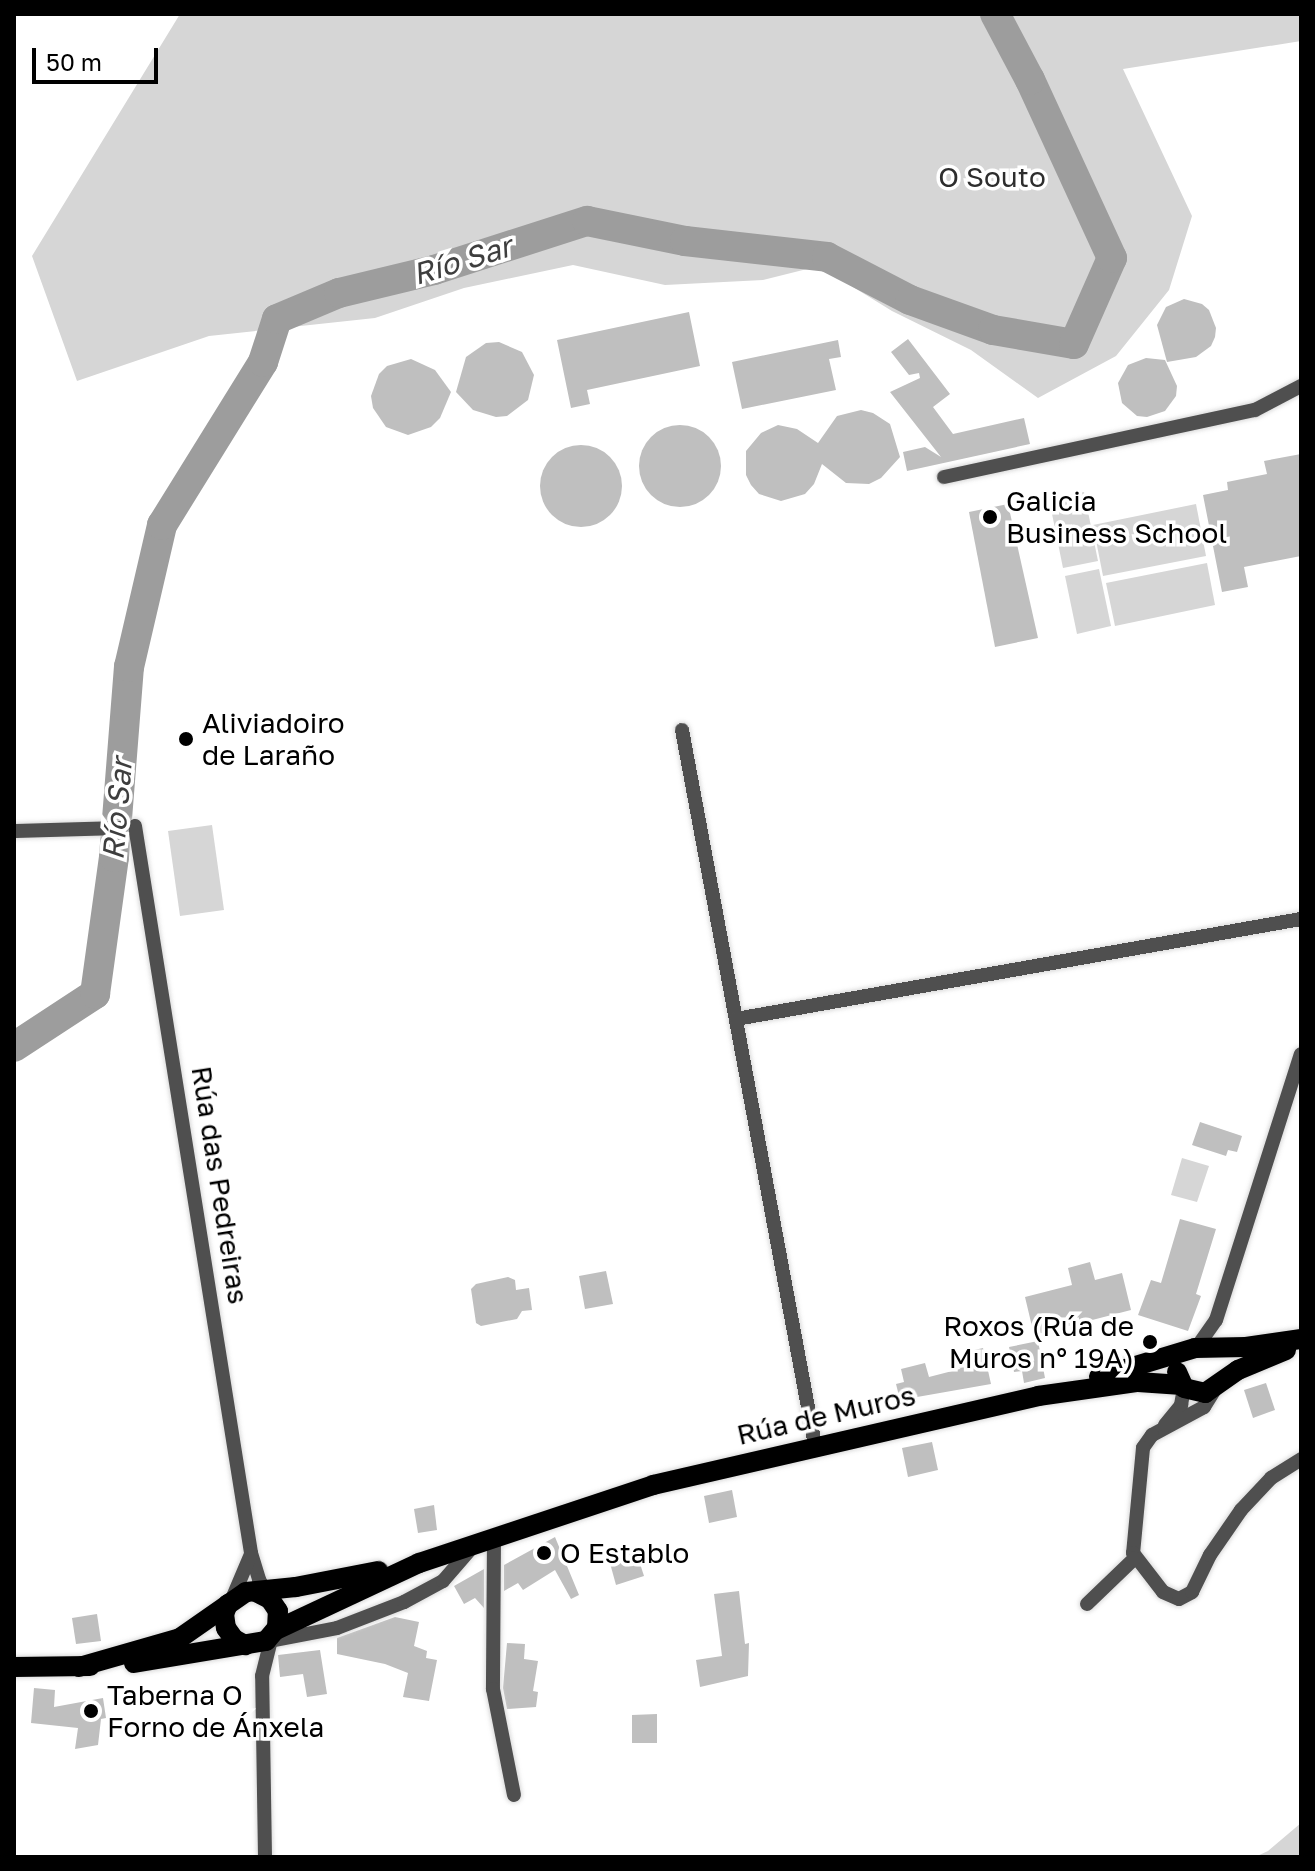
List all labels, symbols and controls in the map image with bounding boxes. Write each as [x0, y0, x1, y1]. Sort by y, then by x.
scale bar [36, 32, 162, 82]
text: 50 m [46, 47, 102, 76]
park label: O Souto [938, 160, 1046, 194]
water label: Río Sar [408, 228, 516, 292]
place label: Galicia Business School [1006, 484, 1227, 550]
marker: Galicia Business School [981, 508, 999, 526]
place label: Aliviadoiro de Laraño [202, 706, 345, 772]
marker: Aliviadoiro de Laraño [177, 730, 195, 748]
water label: Río Sar [95, 757, 139, 861]
street label: Rúa das Pedreiras [185, 1064, 255, 1306]
place label: Roxos (Rúa de Muros n° 19A) [943, 1309, 1134, 1375]
marker: Roxos (Rúa de Muros n° 19A) [1141, 1333, 1159, 1351]
street label: Rúa de Muros [734, 1378, 918, 1452]
place label: O Establo [560, 1536, 689, 1570]
marker: O Establo [535, 1544, 553, 1562]
place label: Taberna O Forno de Ánxela [107, 1678, 324, 1744]
marker: Taberna O Forno de Ánxela [82, 1702, 100, 1720]

